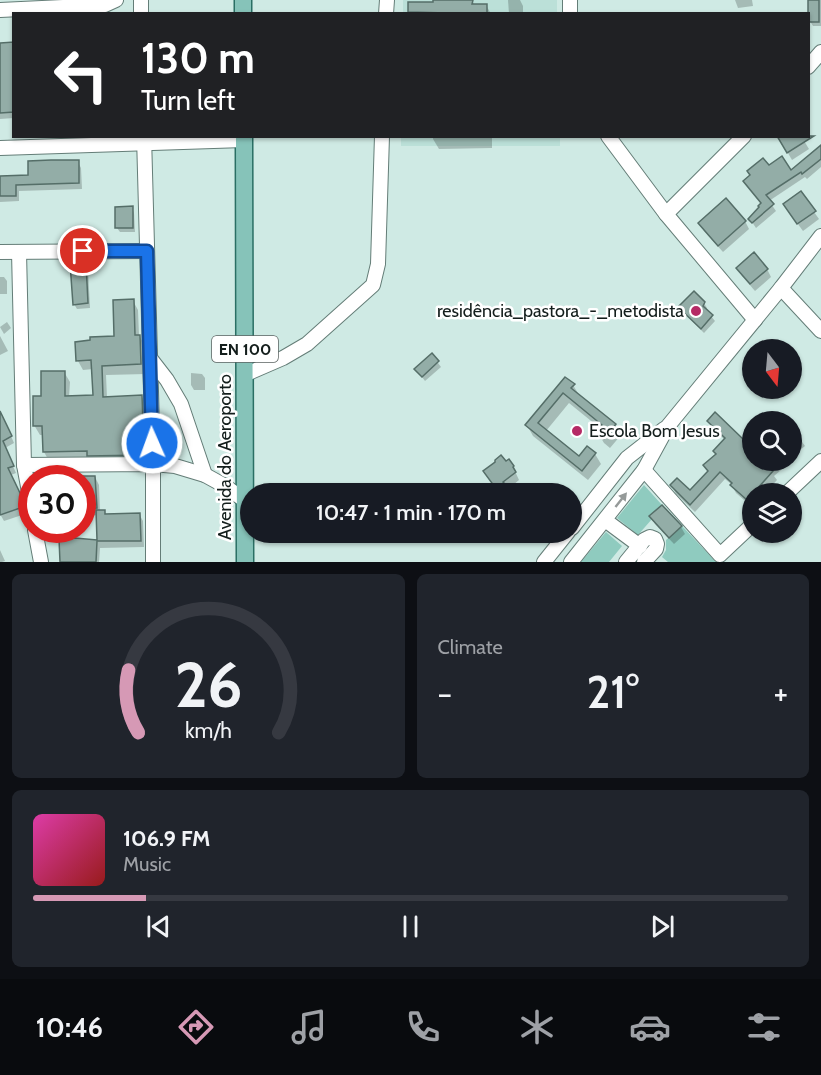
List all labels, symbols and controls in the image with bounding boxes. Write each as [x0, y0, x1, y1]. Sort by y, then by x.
text: 130 m [141, 32, 255, 84]
icon: left [42, 36, 120, 114]
text: Turn left [141, 84, 235, 117]
pin [57, 225, 108, 276]
icon: arrive [66, 234, 99, 267]
place label: residência_pastora_-_metodista [437, 300, 684, 322]
marker: residência_pastora_-_metodista [689, 304, 703, 318]
road number: EN 100 [212, 336, 278, 362]
north arrow [742, 339, 802, 399]
map controls [742, 339, 802, 543]
street label: Avenida do Aeroporto [214, 374, 236, 540]
position arrow [120, 411, 184, 475]
button: search [742, 411, 802, 471]
place label: Escola Bom Jesus [589, 420, 720, 442]
marker: Escola Bom Jesus [570, 424, 584, 438]
speed limit sign: 30 [18, 465, 96, 543]
button: layers [742, 483, 802, 543]
one-way arrow [614, 492, 627, 508]
text: 10:47 · 1 min · 170 m [316, 499, 506, 526]
text: Climate [438, 635, 503, 659]
text: 26 [174, 647, 242, 723]
text: 21° [586, 665, 639, 719]
text: − [438, 673, 452, 713]
text: + [773, 673, 788, 713]
text: km/h [185, 717, 232, 743]
text: 106.9 FM [123, 825, 210, 852]
text: Music [123, 852, 171, 876]
icon: previous [142, 910, 175, 943]
icon: pause [394, 910, 427, 943]
icon: next [646, 910, 679, 943]
icon: directions [175, 1006, 217, 1048]
icon: music [288, 1006, 330, 1048]
icon: phone [402, 1006, 444, 1048]
icon: climate [516, 1006, 558, 1048]
icon: car [629, 1006, 671, 1048]
icon: filters [743, 1006, 785, 1048]
text: 10:46 [36, 1011, 103, 1044]

